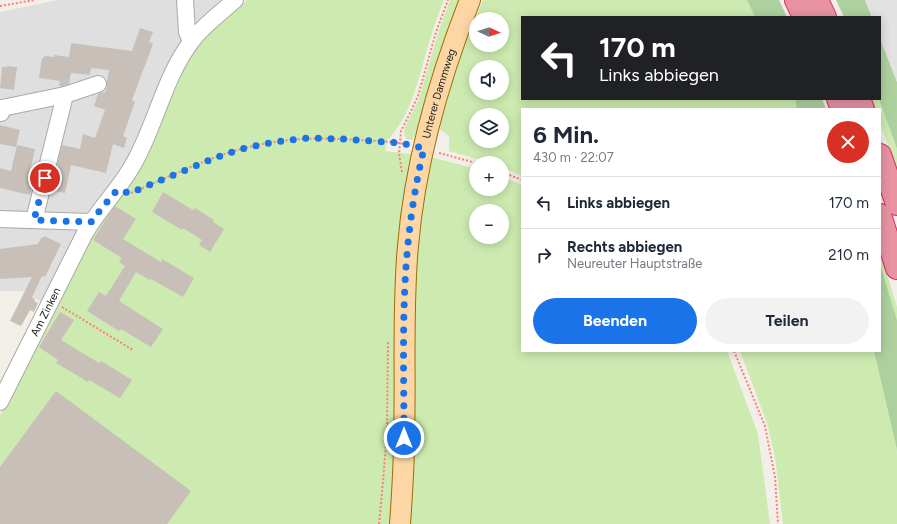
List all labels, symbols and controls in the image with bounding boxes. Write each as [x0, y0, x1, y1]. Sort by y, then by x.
north arrow [469, 12, 509, 52]
map controls [469, 12, 509, 244]
text: 170 m [599, 30, 676, 64]
icon: left [533, 32, 585, 84]
street label: Unterer Dammweg [419, 47, 458, 140]
button: sound [469, 60, 509, 100]
text: Links abbiegen [599, 64, 719, 86]
button: layers [469, 108, 509, 148]
text: 6 Min. [533, 120, 599, 149]
button: close [827, 121, 869, 163]
text: 430 m · 22:07 [533, 150, 614, 165]
button: + [469, 156, 509, 196]
pin [28, 161, 62, 195]
icon: arrive [34, 167, 56, 189]
icon: left [533, 192, 555, 214]
text: Links abbiegen [567, 194, 670, 212]
text: 170 m [829, 194, 869, 212]
button: − [469, 204, 509, 244]
text: Rechts abbiegen [567, 238, 682, 256]
icon: right [533, 244, 555, 266]
text: 210 m [828, 246, 869, 264]
text: Neureuter Hauptstraße [567, 256, 702, 271]
street label: Am Zinken [28, 285, 63, 338]
button: Beenden [533, 298, 697, 344]
button: Teilen [705, 298, 869, 344]
position arrow [383, 417, 425, 459]

